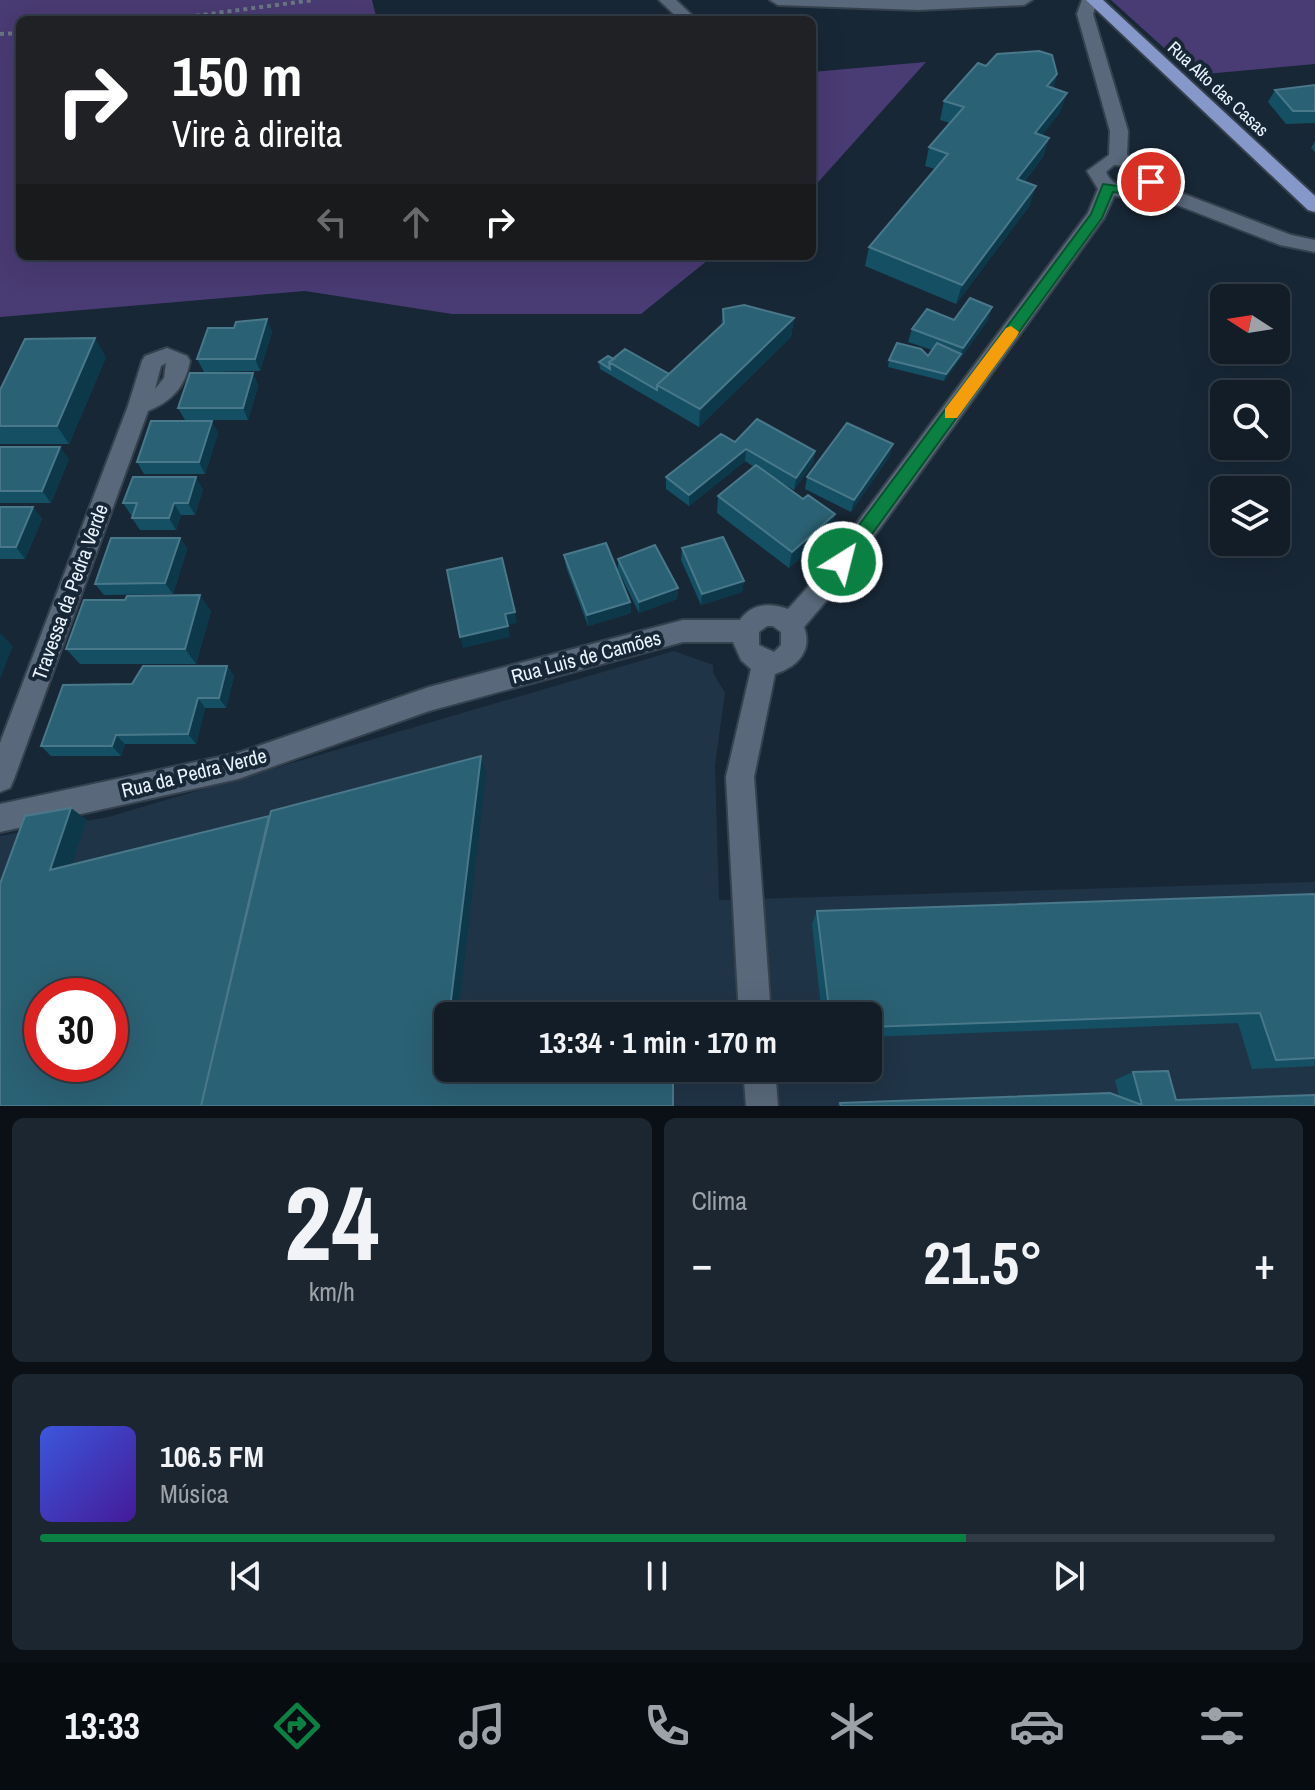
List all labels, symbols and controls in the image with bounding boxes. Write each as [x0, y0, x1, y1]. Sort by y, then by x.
street label: Rua Alto das Casas [1162, 35, 1274, 142]
text: 150 m [172, 38, 302, 113]
icon: right [40, 48, 144, 152]
text: Vire à direita [172, 110, 342, 158]
pin [1117, 148, 1185, 216]
icon: arrive [1129, 160, 1173, 204]
icon: left [310, 200, 354, 244]
icon: ahead [394, 200, 438, 244]
icon: right [478, 200, 522, 244]
north arrow [1210, 284, 1290, 364]
map controls [1210, 284, 1290, 556]
button: search [1210, 380, 1290, 460]
button: layers [1210, 476, 1290, 556]
street label: Travessa da Pedra Verde [25, 500, 114, 684]
position arrow [800, 520, 884, 604]
street label: Rua Luis de Camões [508, 624, 664, 689]
street label: Rua da Pedra Verde [119, 741, 269, 804]
speed limit sign: 30 [24, 978, 128, 1082]
text: 13:34 · 1 min · 170 m [539, 1022, 777, 1062]
text: 24 [284, 1152, 379, 1292]
text: Clima [692, 1183, 747, 1218]
text: 21.5° [923, 1222, 1043, 1303]
text: − [692, 1233, 713, 1293]
text: + [1254, 1233, 1275, 1293]
text: km/h [309, 1274, 355, 1309]
text: 106.5 FM [160, 1436, 264, 1476]
text: Música [160, 1476, 229, 1511]
icon: previous [224, 1554, 268, 1598]
icon: pause [635, 1554, 679, 1598]
icon: next [1047, 1554, 1091, 1598]
icon: directions [269, 1698, 325, 1754]
icon: music [454, 1698, 510, 1754]
icon: phone [639, 1698, 695, 1754]
icon: climate [824, 1698, 880, 1754]
icon: car [1009, 1698, 1065, 1754]
icon: filters [1194, 1698, 1250, 1754]
text: 13:33 [65, 1702, 140, 1750]

